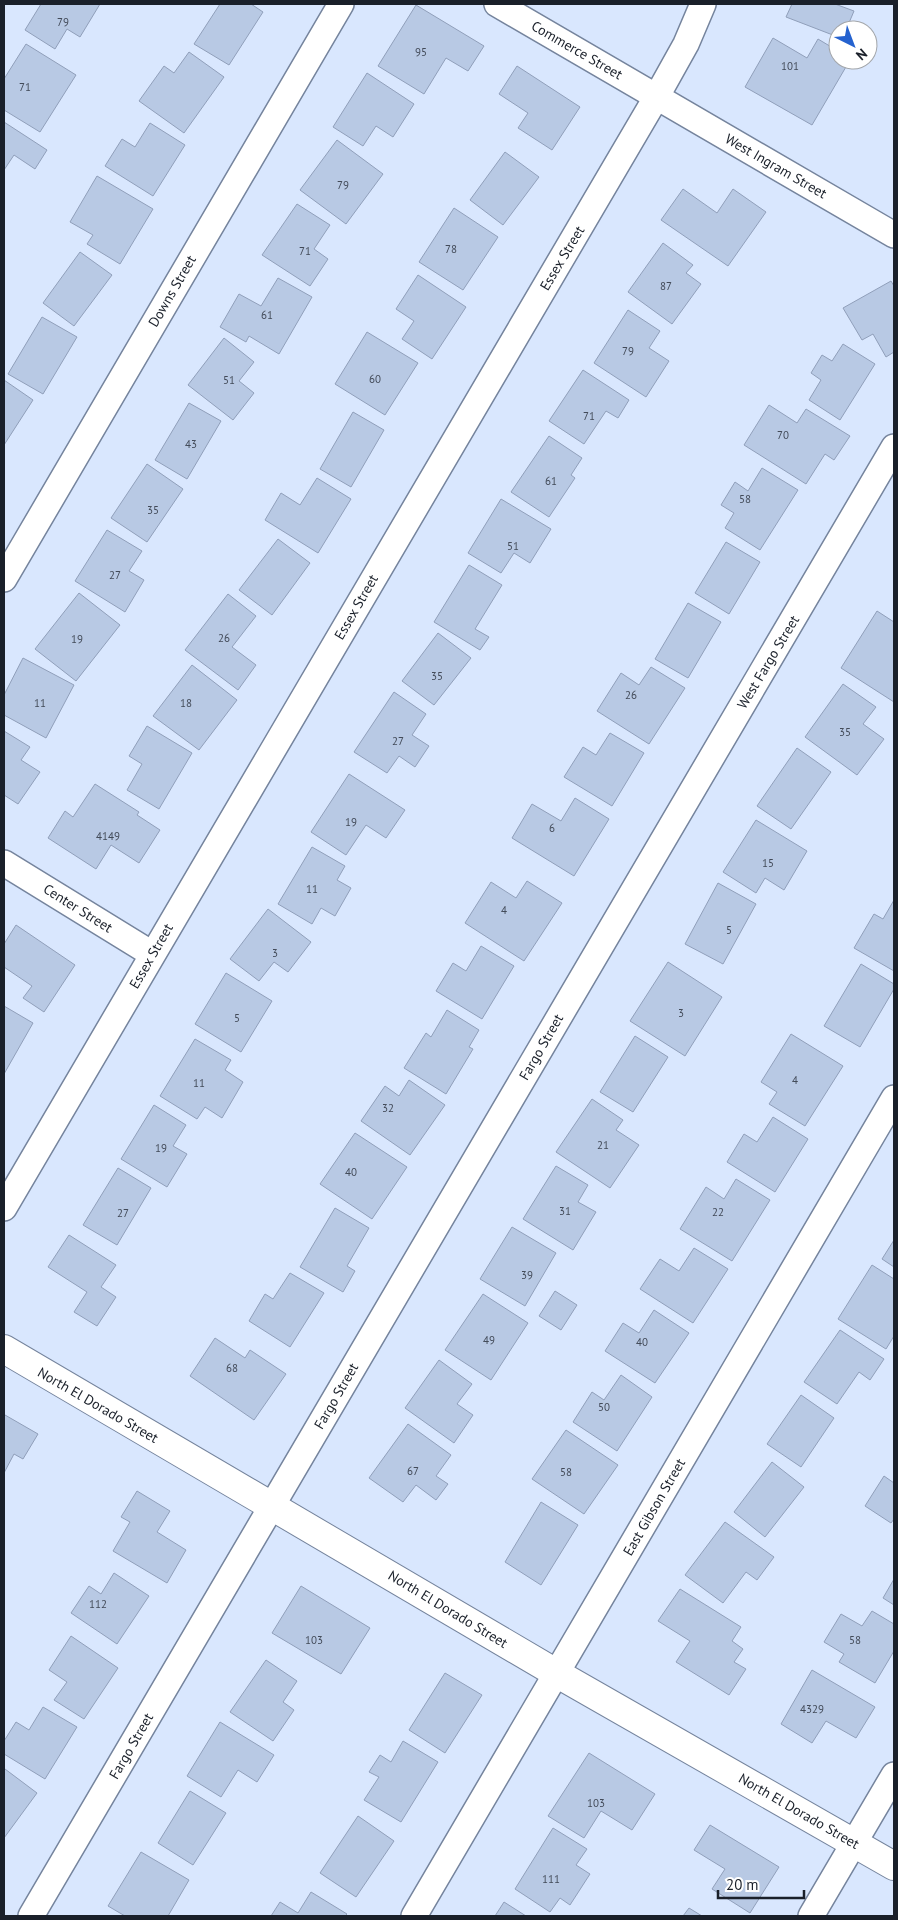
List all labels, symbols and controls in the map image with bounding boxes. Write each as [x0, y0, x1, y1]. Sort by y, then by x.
house number: 79 [57, 15, 69, 29]
street label: Commerce Street [528, 17, 626, 83]
north arrow [828, 20, 878, 70]
house number: 95 [415, 45, 427, 59]
text: N [852, 45, 871, 64]
house number: 101 [781, 59, 799, 73]
house number: 71 [19, 80, 31, 94]
street label: West Ingram Street [722, 130, 830, 202]
house number: 79 [337, 178, 349, 192]
street label: Essex Street [536, 222, 588, 294]
house number: 78 [445, 242, 457, 256]
house number: 71 [299, 244, 311, 258]
street label: Downs Street [144, 252, 200, 330]
house number: 87 [660, 279, 672, 293]
house number: 61 [261, 308, 273, 322]
house number: 79 [622, 344, 634, 358]
house number: 60 [369, 372, 381, 386]
house number: 51 [223, 373, 235, 387]
house number: 71 [583, 409, 595, 423]
house number: 70 [777, 428, 789, 442]
house number: 43 [185, 437, 197, 451]
house number: 61 [545, 474, 557, 488]
house number: 58 [739, 492, 751, 506]
house number: 35 [147, 503, 159, 517]
house number: 51 [507, 539, 519, 553]
house number: 27 [109, 568, 121, 582]
street label: Essex Street [330, 571, 382, 643]
street label: West Fargo Street [733, 612, 803, 712]
house number: 26 [218, 631, 230, 645]
house number: 19 [71, 632, 83, 646]
house number: 35 [431, 669, 443, 683]
house number: 26 [625, 688, 637, 702]
house number: 11 [34, 696, 46, 710]
house number: 18 [180, 696, 192, 710]
house number: 35 [839, 725, 851, 739]
house number: 27 [392, 734, 404, 748]
house number: 19 [345, 815, 357, 829]
house number: 6 [549, 821, 555, 835]
house number: 4149 [96, 829, 120, 843]
house number: 15 [762, 856, 774, 870]
street label: Center Street [40, 880, 116, 936]
house number: 11 [306, 882, 318, 896]
house number: 4 [501, 903, 507, 917]
street label: Essex Street [125, 920, 177, 992]
house number: 5 [726, 923, 732, 937]
house number: 3 [272, 946, 278, 960]
house number: 3 [678, 1006, 684, 1020]
street label: Fargo Street [515, 1010, 567, 1083]
house number: 5 [234, 1011, 240, 1025]
house number: 4 [792, 1073, 798, 1087]
house number: 11 [193, 1076, 205, 1090]
house number: 32 [382, 1101, 394, 1115]
house number: 21 [597, 1138, 609, 1152]
house number: 19 [155, 1141, 167, 1155]
house number: 40 [345, 1165, 357, 1179]
house number: 31 [559, 1204, 571, 1218]
house number: 22 [712, 1205, 724, 1219]
house number: 27 [117, 1206, 129, 1220]
house number: 39 [521, 1268, 533, 1282]
house number: 49 [483, 1333, 495, 1347]
house number: 40 [636, 1335, 648, 1349]
street label: Fargo Street [310, 1359, 362, 1432]
house number: 68 [226, 1361, 238, 1375]
street label: North El Dorado Street [34, 1363, 162, 1447]
house number: 50 [598, 1400, 610, 1414]
street label: East Gibson Street [619, 1455, 689, 1559]
house number: 67 [407, 1464, 419, 1478]
house number: 58 [560, 1465, 572, 1479]
street label: North El Dorado Street [385, 1566, 511, 1652]
house number: 112 [89, 1597, 107, 1611]
house number: 103 [305, 1633, 323, 1647]
house number: 58 [849, 1633, 861, 1647]
house number: 4329 [800, 1702, 824, 1716]
street label: Fargo Street [105, 1709, 157, 1782]
street label: North El Dorado Street [735, 1769, 863, 1853]
house number: 103 [587, 1796, 605, 1810]
scale bar [718, 1868, 804, 1900]
house number: 111 [542, 1872, 560, 1886]
text: 20 m [726, 1875, 759, 1894]

